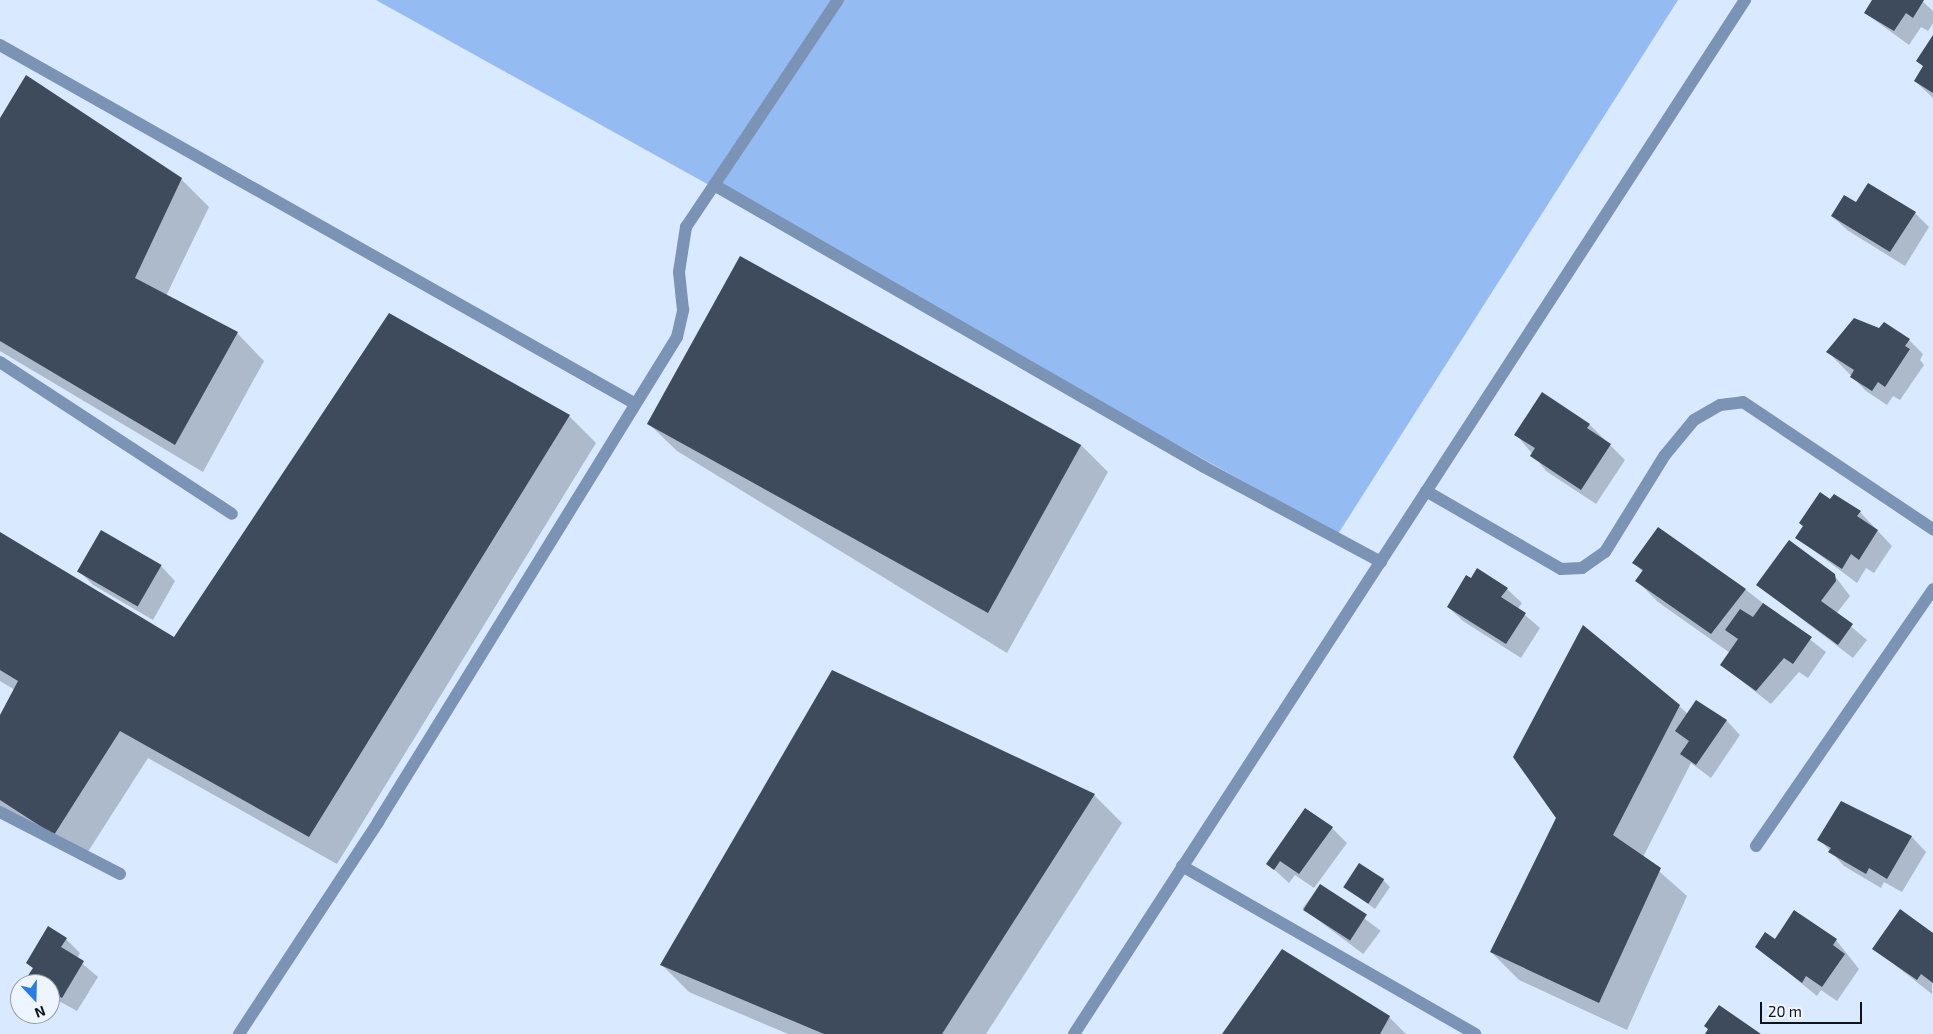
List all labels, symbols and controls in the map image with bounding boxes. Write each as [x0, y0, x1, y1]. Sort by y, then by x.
north arrow [10, 974, 60, 1024]
scale bar [1763, 992, 1866, 1024]
text: 20 m [1768, 1002, 1802, 1020]
text: N [32, 1003, 48, 1022]

